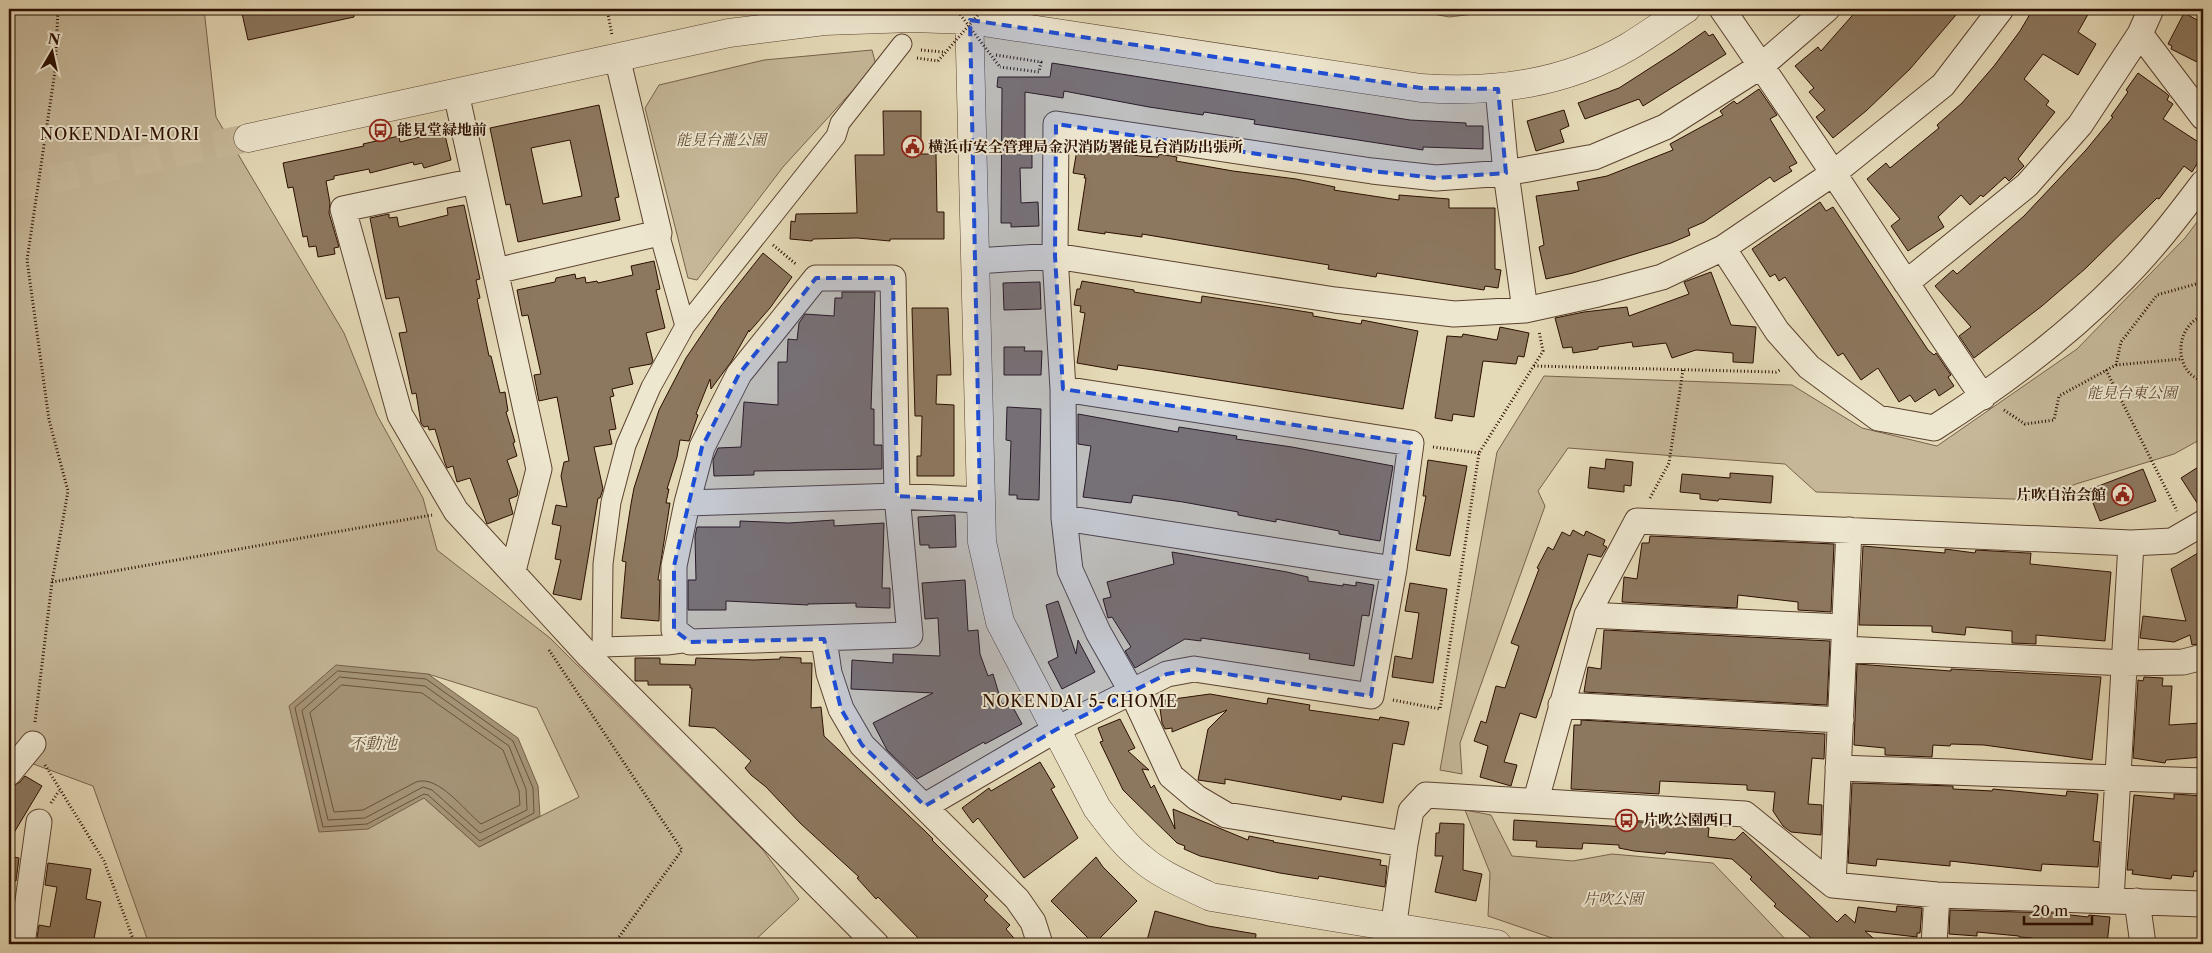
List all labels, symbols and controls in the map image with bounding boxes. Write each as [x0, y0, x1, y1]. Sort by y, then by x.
north arrow [28, 28, 78, 78]
text: N [47, 29, 61, 49]
bus stop icon: 能見堂緑地前 [369, 118, 393, 142]
place label: 能見堂緑地前 [397, 120, 487, 139]
district label: NOKENDAI-MORI [40, 124, 200, 144]
park label: 能見台瀧公園 [676, 130, 769, 149]
public building icon: 横浜市安全管理局金沢消防署能見台消防出張所 [900, 135, 924, 159]
place label: 横浜市安全管理局金沢消防署能見台消防出張所 [928, 137, 1243, 156]
park label: 能見台東公園 [2087, 383, 2180, 402]
public building icon: 片吹自治会館 [2110, 483, 2134, 507]
place label: 片吹自治会館 [2016, 485, 2106, 504]
district label: NOKENDAI 5-CHOME [982, 691, 1178, 711]
water label: 不動池 [349, 733, 399, 753]
bus stop icon: 片吹公園西口 [1615, 808, 1639, 832]
place label: 片吹公園西口 [1643, 810, 1733, 829]
park label: 片吹公園 [1583, 889, 1646, 908]
scale bar [2024, 893, 2092, 925]
text: 20 m [2032, 901, 2068, 920]

